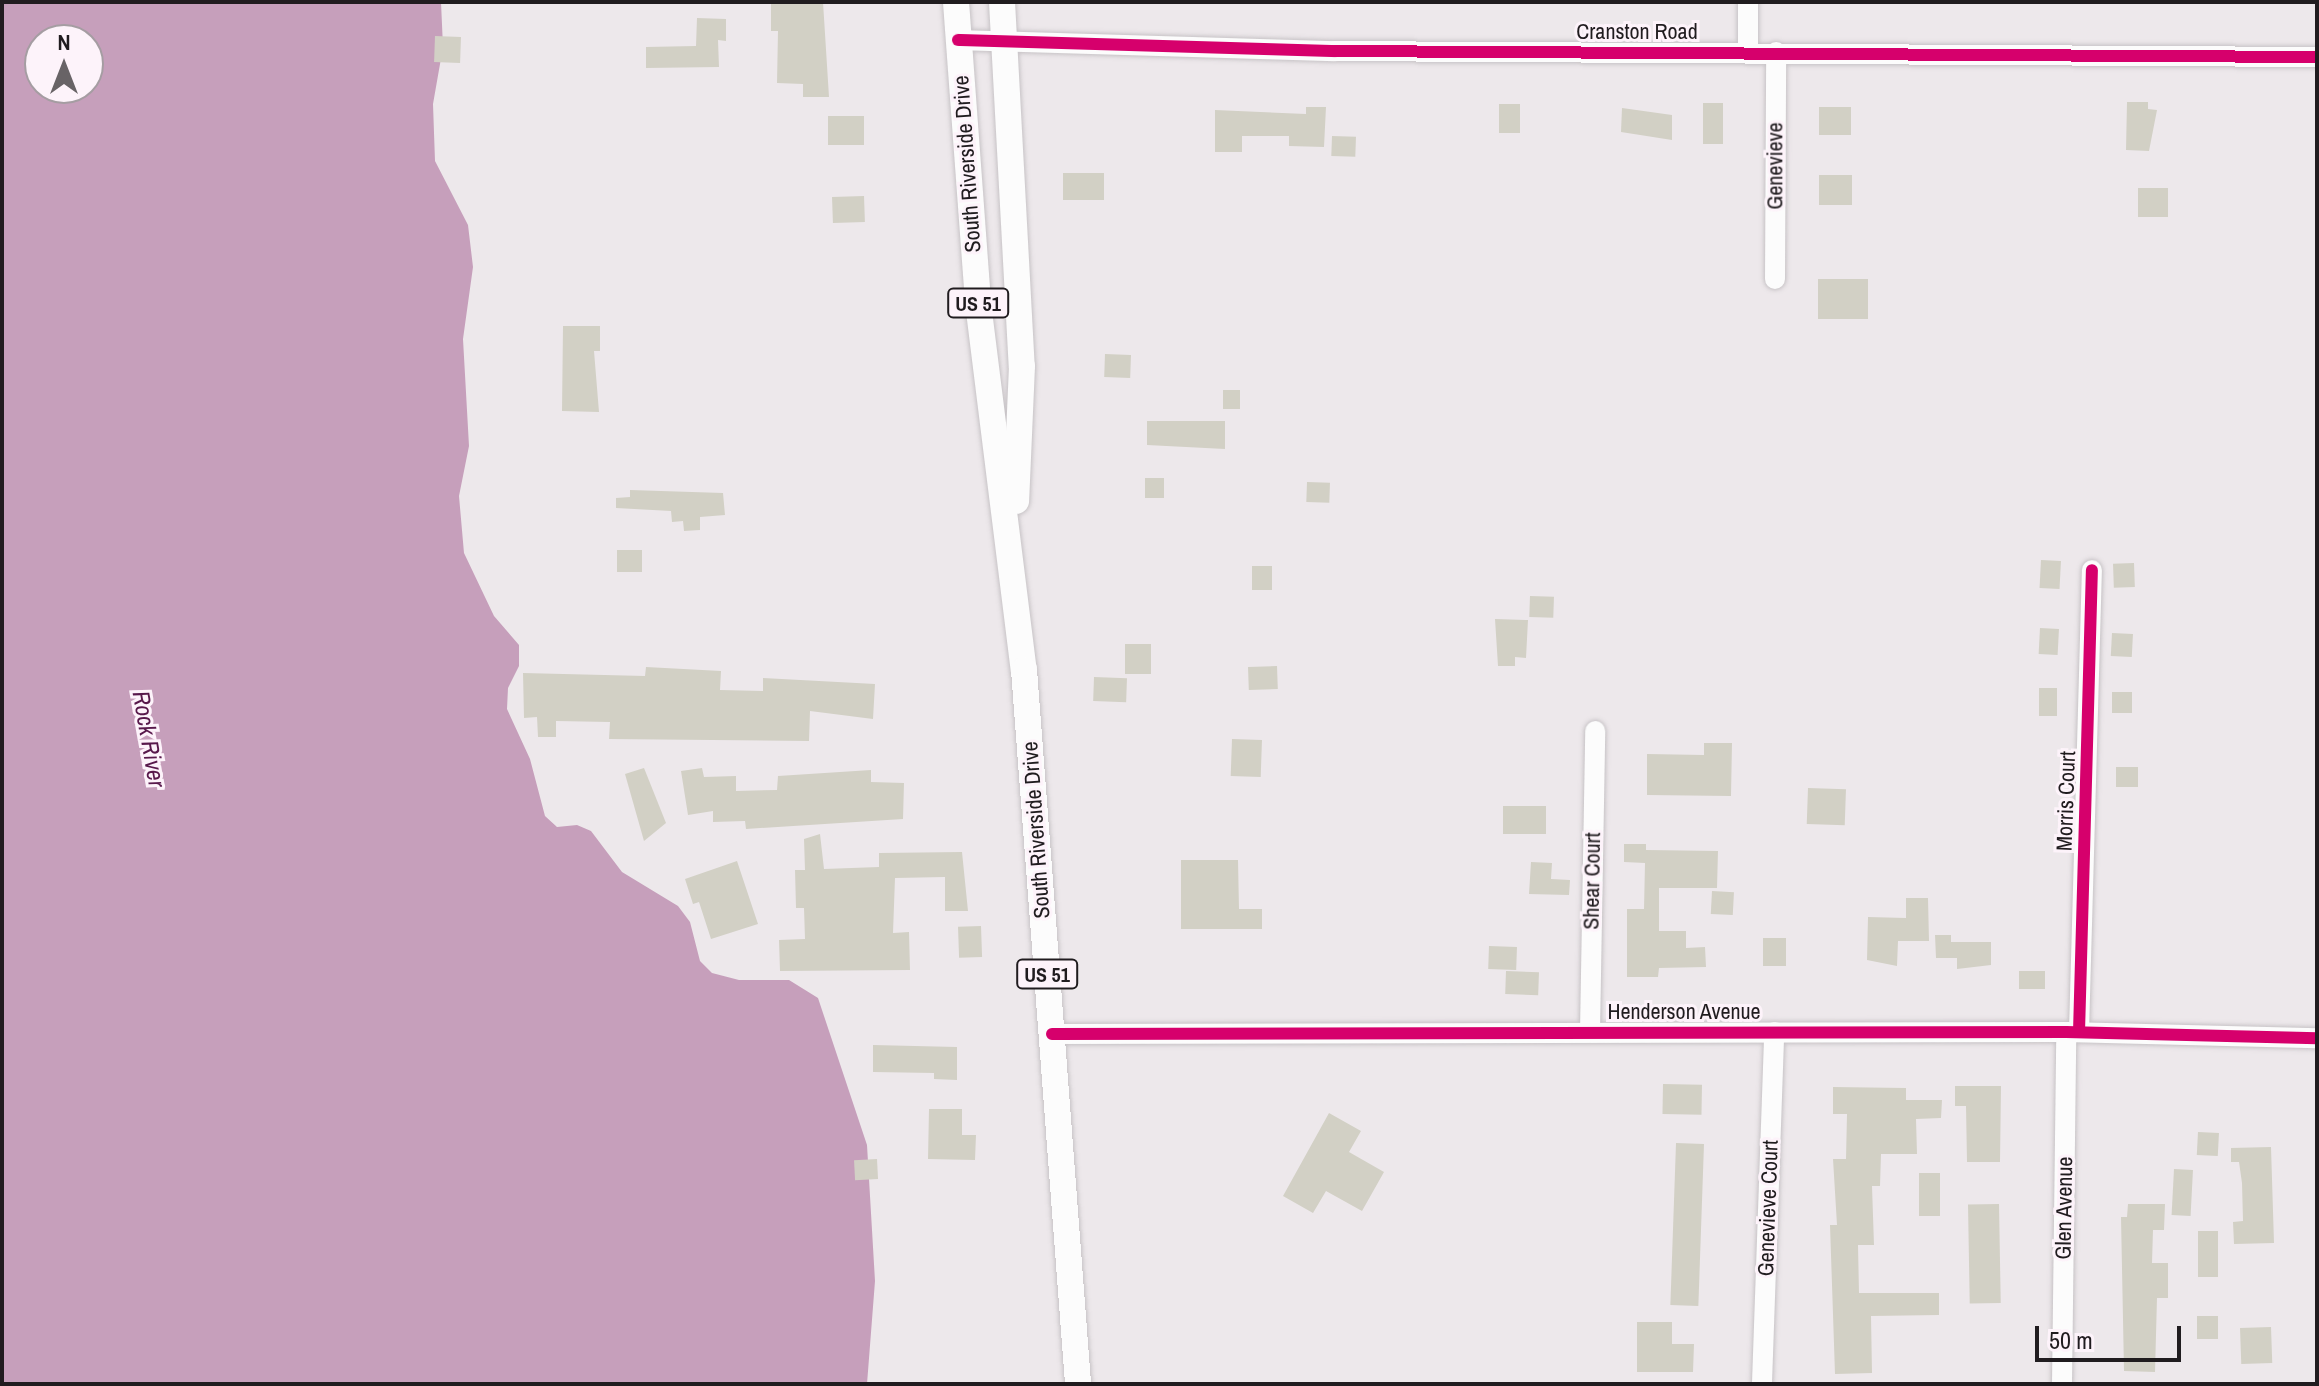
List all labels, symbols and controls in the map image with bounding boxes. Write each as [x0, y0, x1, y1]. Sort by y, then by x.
street label: Cranston Road [1576, 19, 1698, 45]
north arrow [24, 24, 104, 104]
text: N [57, 27, 71, 57]
street label: South Riverside Drive [948, 75, 986, 253]
street label: Genevieve [1762, 122, 1788, 210]
road number: US 51 [946, 287, 1010, 319]
water label: Rock River [126, 689, 172, 789]
street label: South Riverside Drive [1017, 741, 1055, 919]
street label: Morris Court [2051, 750, 2081, 852]
street label: Shear Court [1578, 832, 1606, 930]
road number: US 51 [1015, 958, 1079, 990]
street label: Henderson Avenue [1607, 999, 1761, 1025]
street label: Genevieve Court [1752, 1139, 1784, 1277]
street label: Glen Avenue [2050, 1156, 2078, 1260]
scale bar [2039, 1310, 2185, 1360]
text: 50 m [2049, 1324, 2093, 1356]

